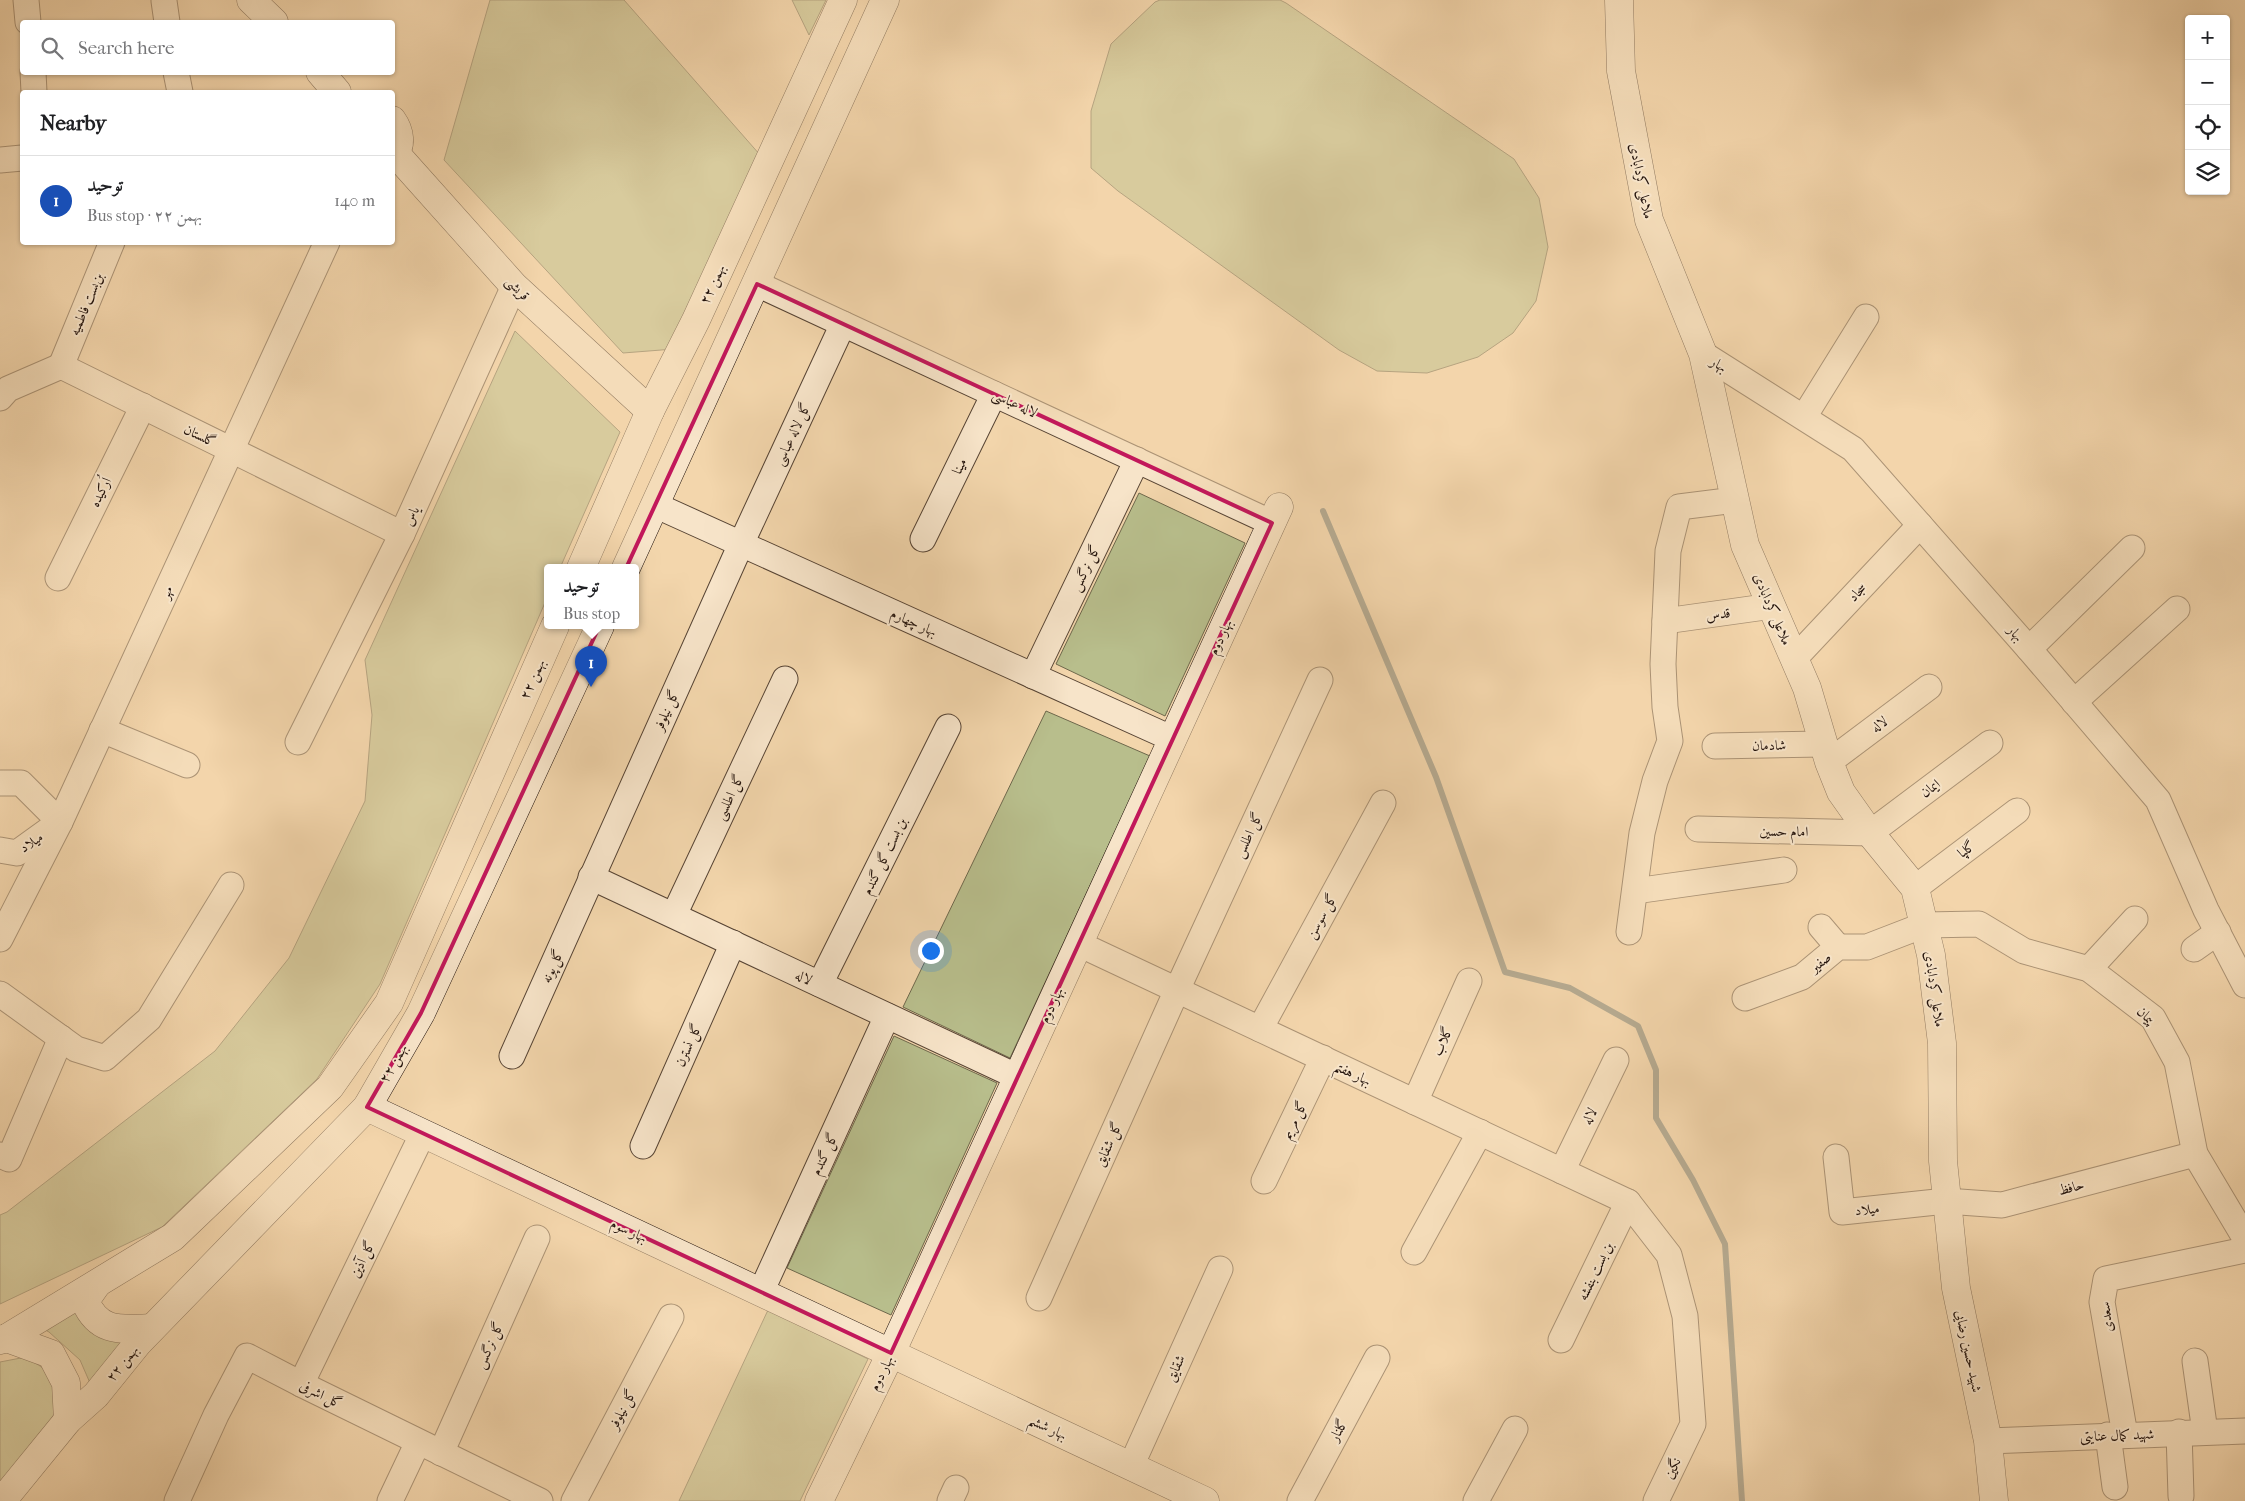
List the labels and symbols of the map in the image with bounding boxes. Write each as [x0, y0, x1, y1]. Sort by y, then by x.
street label: ملاعلی کردابادی [1625, 142, 1657, 221]
street label: ۲۲ بهمن [696, 262, 730, 307]
street label: بن‌بست فاطمیه [66, 270, 107, 338]
street label: قریشی [501, 273, 533, 305]
street label: بهار [1705, 352, 1730, 377]
street label: لاله عباسی [989, 386, 1040, 422]
street label: گل لاله عباسی [770, 400, 816, 469]
street label: گلستان [181, 420, 219, 450]
street label: مینا [948, 456, 970, 477]
street label: اُرکیده [83, 473, 115, 510]
street label: یاس [400, 503, 424, 529]
street label: گل نرگس [1067, 542, 1106, 595]
street label: ملاعلی کردابادی [1749, 570, 1795, 648]
street label: سجاد [1845, 579, 1870, 605]
street label: مهر [155, 583, 178, 604]
street label: قدس [1705, 604, 1731, 625]
street label: بهار چهارم [886, 605, 940, 644]
street label: بهار دوم [1205, 617, 1240, 659]
street label: بهار [2002, 620, 2027, 646]
pin: 1 [575, 646, 607, 687]
street label: ۲۲ بهمن [516, 657, 550, 702]
street label: گل نیلوفر [649, 687, 685, 736]
street label: لاله [1868, 713, 1891, 736]
street label: شادمان [1752, 737, 1786, 754]
street label: گل اطلسی [711, 771, 749, 824]
street label: ایمان [1917, 775, 1944, 801]
street label: گل اطلس [1231, 810, 1268, 862]
street label: بن بست گل گندم [858, 814, 914, 899]
street label: امام حسین [1759, 823, 1809, 844]
street label: میلاد [16, 828, 46, 856]
street label: گلپا [1954, 837, 1979, 862]
street label: گل سوسن [1302, 891, 1342, 943]
your location [918, 938, 944, 964]
street label: گل پونه [538, 947, 569, 987]
street label: صفیر [1805, 949, 1834, 977]
street label: ملاعلی کردابادی [1920, 950, 1948, 1028]
street label: لاله [793, 966, 815, 989]
street label: بهار دوم [1036, 985, 1071, 1027]
street label: پیمان [2133, 1003, 2159, 1028]
street label: گل نسترن [671, 1021, 707, 1070]
street label: گلاب [1428, 1024, 1456, 1059]
street label: ۲۲ بهمن [376, 1041, 412, 1086]
street label: بهار هفتم [1330, 1058, 1374, 1094]
street label: گل مریم [1278, 1098, 1314, 1144]
street label: لاله [1578, 1105, 1601, 1127]
street label: گل شقایق [1091, 1119, 1128, 1170]
street label: گل گندم [807, 1130, 845, 1180]
street label: حافظ [2056, 1176, 2086, 1199]
street label: میلاد [1854, 1200, 1880, 1219]
street label: بهار سوم [606, 1215, 650, 1250]
street label: گل آذین [346, 1238, 380, 1281]
street label: بن بست بنفشه [1574, 1239, 1617, 1303]
street label: سعدی [2096, 1301, 2117, 1333]
street label: شهید حسین رضایی [1950, 1308, 1986, 1394]
street label: گل نرگس [472, 1319, 509, 1372]
street label: ۲۲ بهمن [103, 1342, 143, 1386]
street label: شقایق [1162, 1352, 1189, 1384]
street label: بهار دوم [866, 1353, 901, 1396]
street label: گل اشرفی [296, 1377, 345, 1414]
street label: گل نیلوفر [604, 1386, 642, 1435]
street label: بهار ششم [1024, 1411, 1070, 1448]
street label: گلنار [1325, 1416, 1351, 1446]
street label: شهید کمال عنایتی [2080, 1426, 2155, 1446]
street label: نگین [1659, 1454, 1685, 1482]

